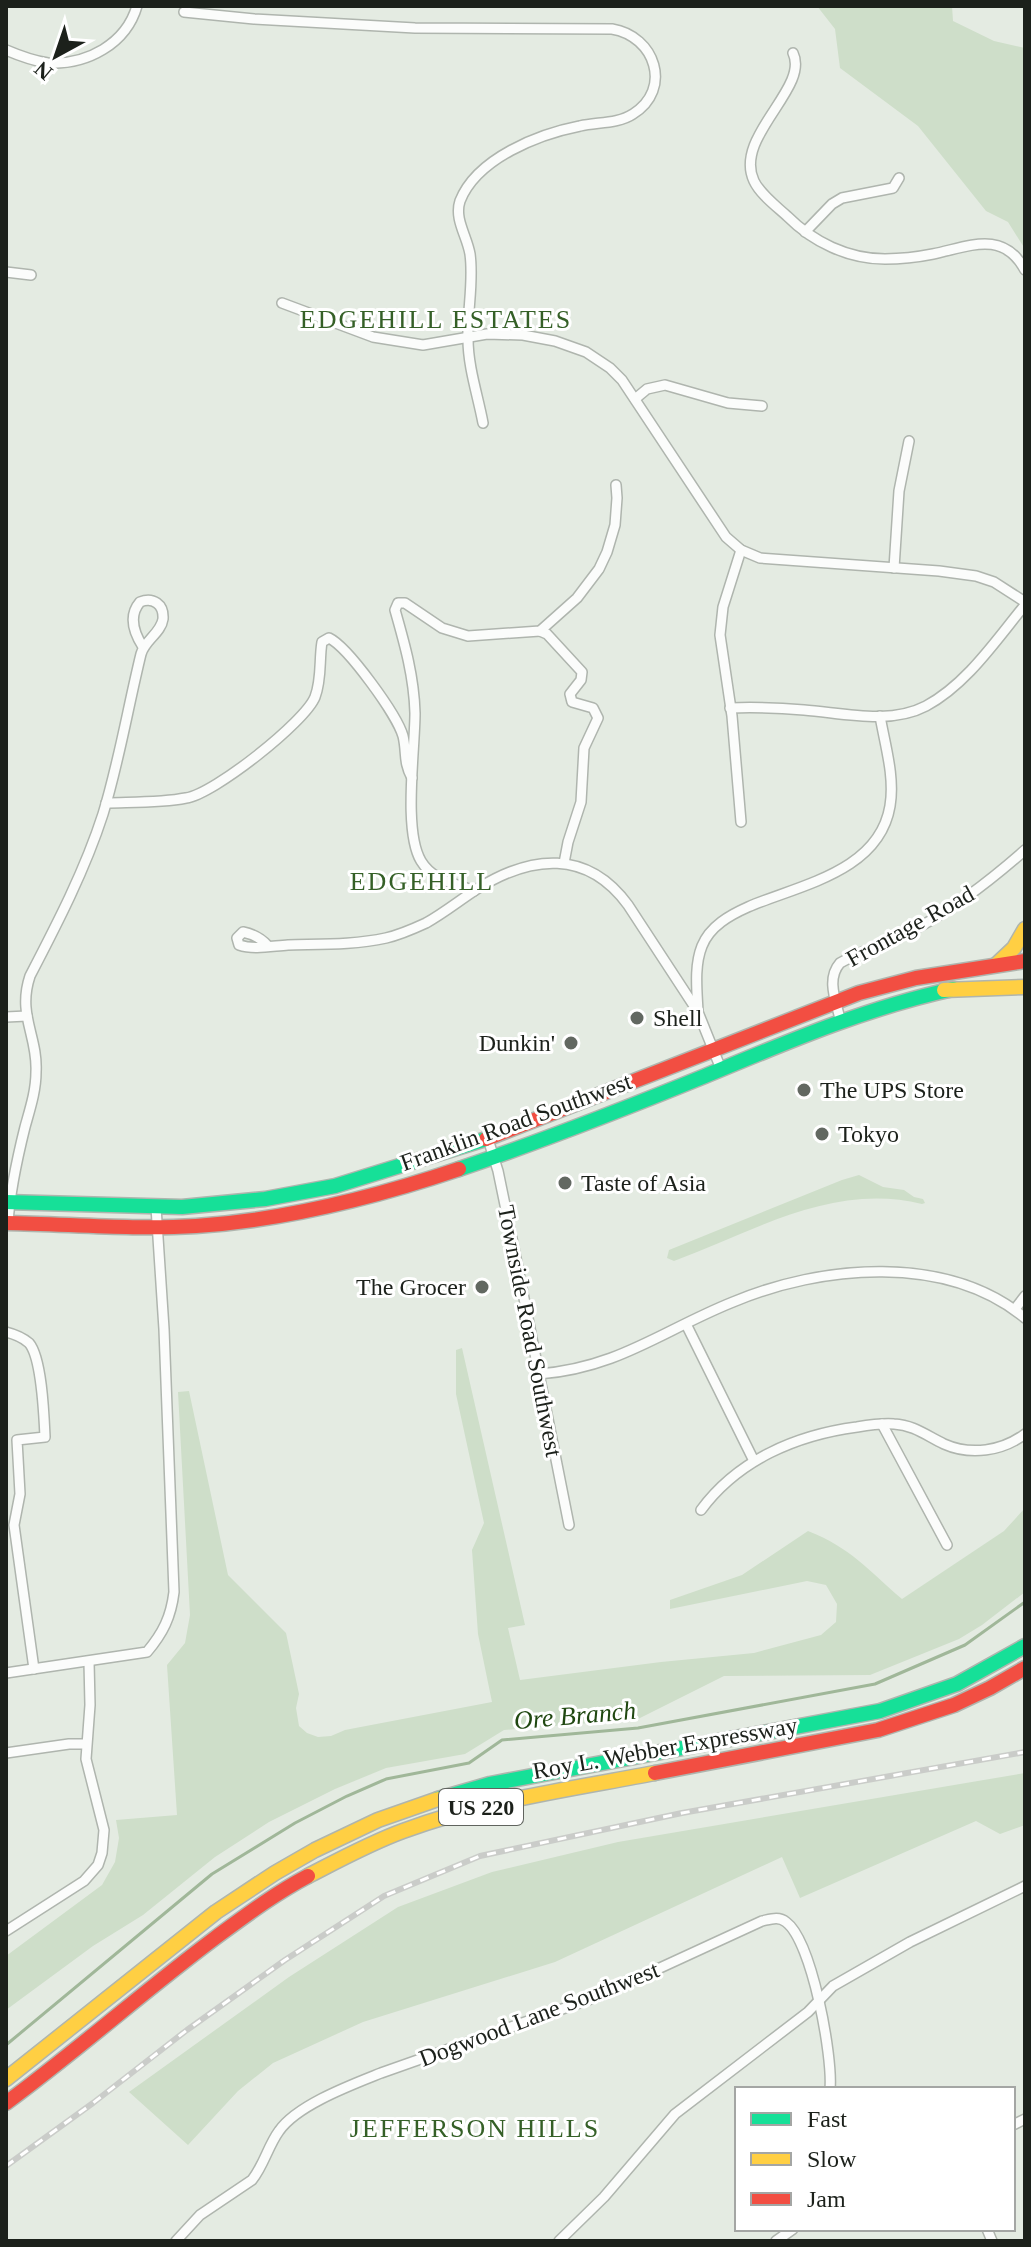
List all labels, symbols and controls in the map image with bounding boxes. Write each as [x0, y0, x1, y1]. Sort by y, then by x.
north arrow [16, 16, 96, 96]
text: N [29, 56, 58, 86]
district label: EDGEHILL ESTATES [300, 305, 572, 334]
district label: EDGEHILL [350, 867, 494, 896]
street label: Frontage Road [842, 880, 978, 972]
place label: Shell [653, 1005, 703, 1031]
marker: Shell [628, 1009, 646, 1027]
place label: Dunkin' [479, 1030, 555, 1056]
marker: Dunkin' [562, 1034, 580, 1052]
street label: Franklin Road Southwest [397, 1068, 635, 1176]
place label: The UPS Store [820, 1077, 964, 1103]
marker: The UPS Store [795, 1081, 813, 1099]
place label: Tokyo [838, 1121, 899, 1147]
marker: Tokyo [813, 1125, 831, 1143]
place label: Taste of Asia [581, 1170, 706, 1196]
marker: Taste of Asia [556, 1174, 574, 1192]
street label: Townside Road Southwest [493, 1203, 567, 1459]
place label: The Grocer [356, 1274, 466, 1300]
marker: The Grocer [473, 1278, 491, 1296]
water label: Ore Branch [513, 1696, 637, 1735]
street label: Roy L. Webber Expressway [531, 1712, 799, 1784]
road number: US 220 [439, 1789, 523, 1825]
street label: Dogwood Lane Southwest [415, 1956, 663, 2072]
legend [735, 2087, 1015, 2231]
text: Fast [807, 2106, 847, 2132]
district label: JEFFERSON HILLS [350, 2114, 600, 2143]
text: Slow [807, 2146, 857, 2172]
text: Jam [807, 2186, 846, 2212]

